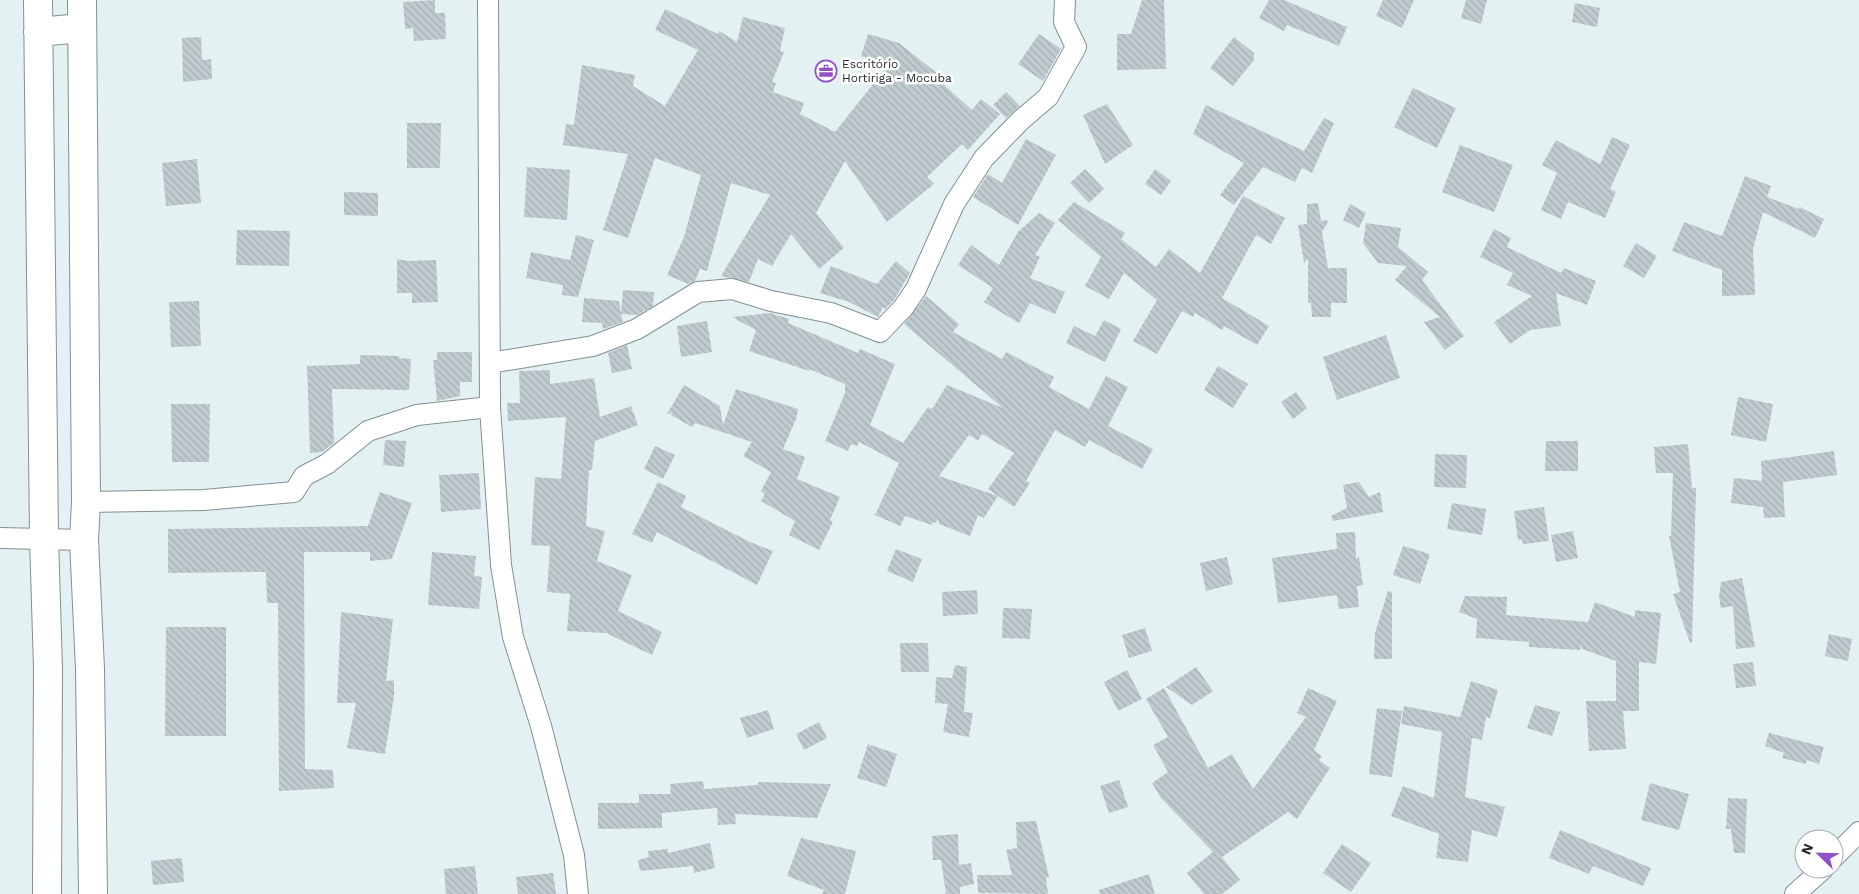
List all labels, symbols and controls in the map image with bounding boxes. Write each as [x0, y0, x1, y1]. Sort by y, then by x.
place label: Escritório Hortiriga - Mocuba [842, 57, 952, 85]
office icon: Escritório Hortiriga - Mocuba [814, 59, 838, 83]
north arrow [1794, 829, 1844, 879]
text: N [1798, 841, 1816, 857]

